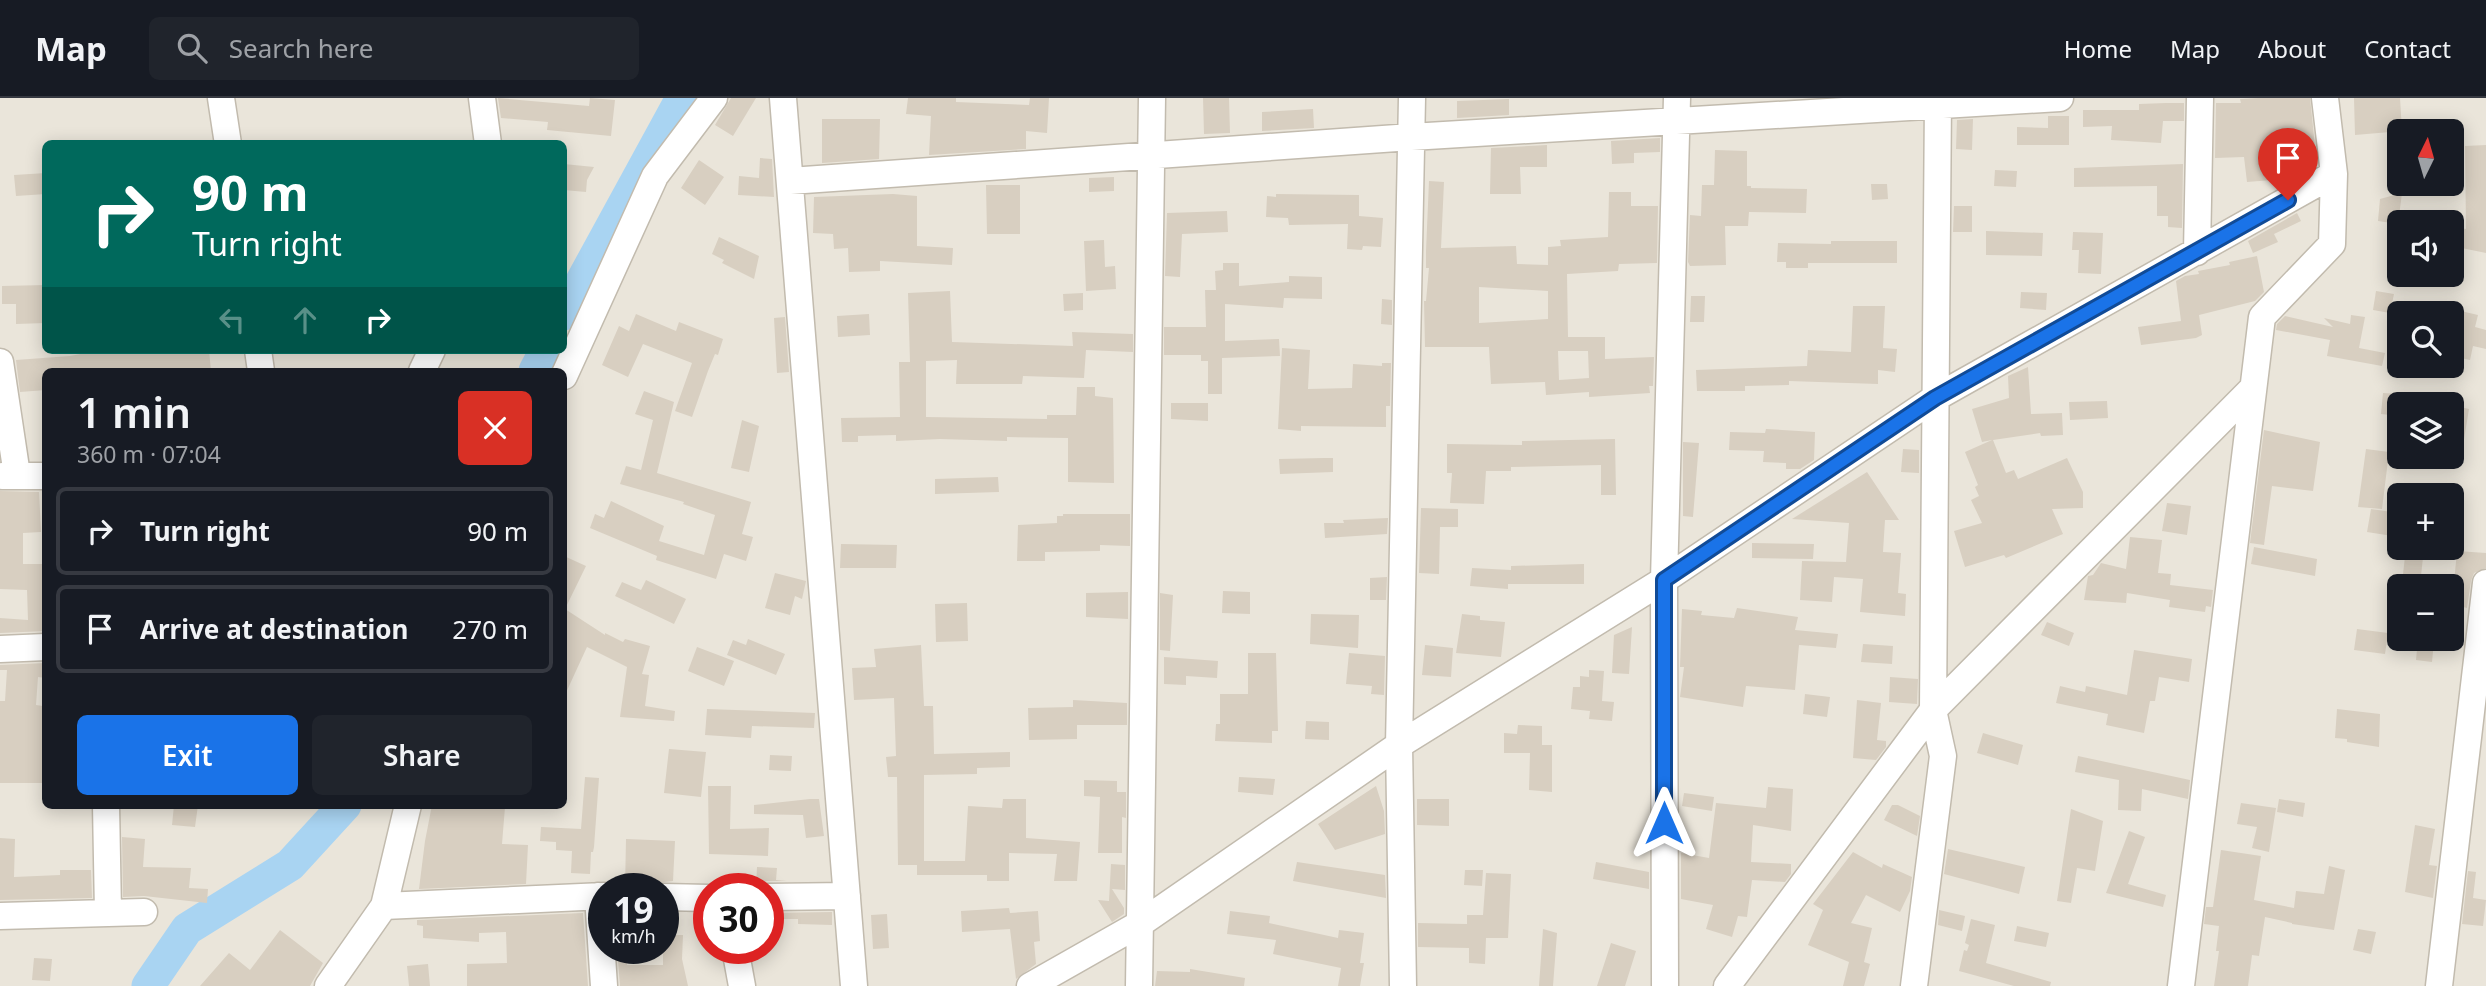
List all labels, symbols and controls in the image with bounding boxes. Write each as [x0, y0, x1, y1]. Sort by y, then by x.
search box [149, 17, 639, 80]
text: Map [35, 26, 107, 71]
icon: search [173, 29, 211, 67]
text: Search here [229, 30, 373, 66]
text: Home [2064, 32, 2132, 65]
text: Map [2170, 32, 2220, 65]
text: About [2258, 32, 2326, 65]
text: Contact [2364, 32, 2451, 65]
north arrow [2387, 119, 2464, 196]
map controls [2387, 119, 2464, 651]
pin [2258, 128, 2318, 200]
icon: arrive [2269, 139, 2307, 177]
text: 90 m [192, 159, 309, 225]
icon: right [77, 168, 168, 259]
button: sound [2387, 210, 2464, 287]
text: Turn right [192, 222, 342, 265]
icon: left [213, 301, 251, 339]
icon: ahead [286, 301, 324, 339]
icon: right [359, 301, 397, 339]
button: search [2387, 301, 2464, 378]
text: 1 min [77, 383, 191, 440]
button: close [458, 391, 532, 465]
button: layers [2387, 392, 2464, 469]
text: 360 m · 07:04 [77, 438, 221, 470]
button: + [2387, 483, 2464, 560]
icon: right [81, 512, 119, 550]
text: Turn right [140, 513, 270, 549]
text: 90 m [467, 513, 528, 549]
button: − [2387, 574, 2464, 651]
icon: arrive [81, 610, 119, 648]
text: Arrive at destination [140, 611, 409, 647]
text: 270 m [452, 611, 528, 647]
button: Exit [77, 715, 298, 795]
button: Share [312, 715, 532, 795]
position arrow [1627, 786, 1701, 860]
speed limit sign: 30 [693, 873, 784, 964]
text: 19 [613, 886, 654, 933]
text: km/h [611, 924, 656, 948]

